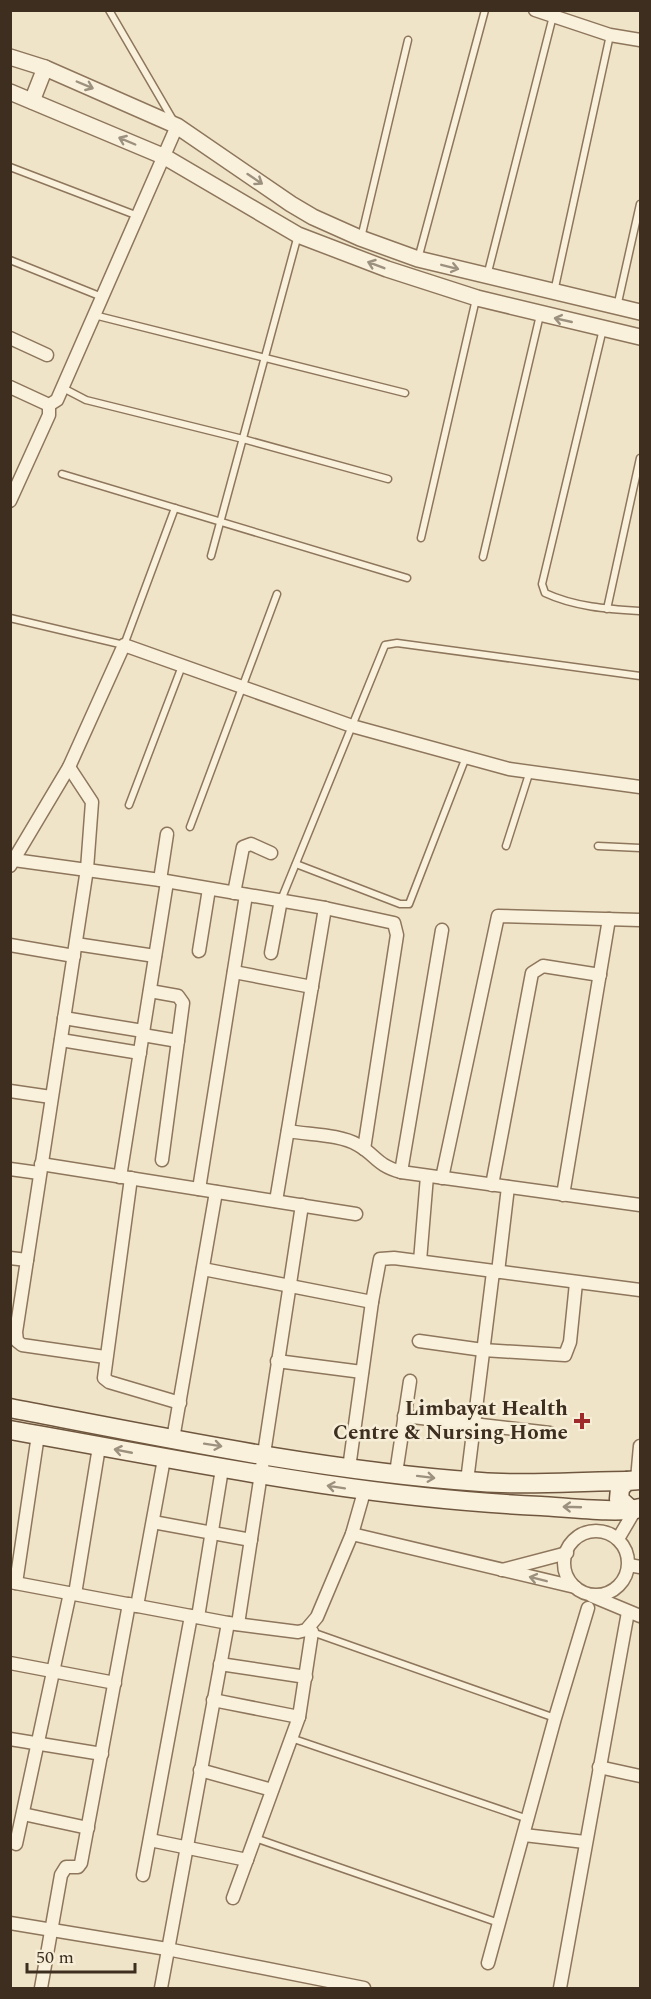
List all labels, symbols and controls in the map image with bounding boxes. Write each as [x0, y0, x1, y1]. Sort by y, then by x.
one-way arrow [75, 80, 93, 91]
one-way arrow [118, 135, 136, 146]
one-way arrow [246, 173, 262, 185]
one-way arrow [367, 259, 386, 270]
one-way arrow [440, 262, 459, 274]
one-way arrow [554, 313, 573, 325]
place label: Limbayat Health Centre & Nursing Home [333, 1393, 568, 1449]
marker: Limbayat Health Centre & Nursing Home [573, 1412, 591, 1430]
one-way arrow [202, 1440, 222, 1451]
one-way arrow [113, 1446, 133, 1457]
one-way arrow [416, 1472, 436, 1483]
one-way arrow [326, 1482, 346, 1493]
one-way arrow [562, 1501, 582, 1513]
one-way arrow [528, 1572, 547, 1584]
scale bar [27, 1936, 135, 1974]
text: 50 m [36, 1944, 74, 1971]

